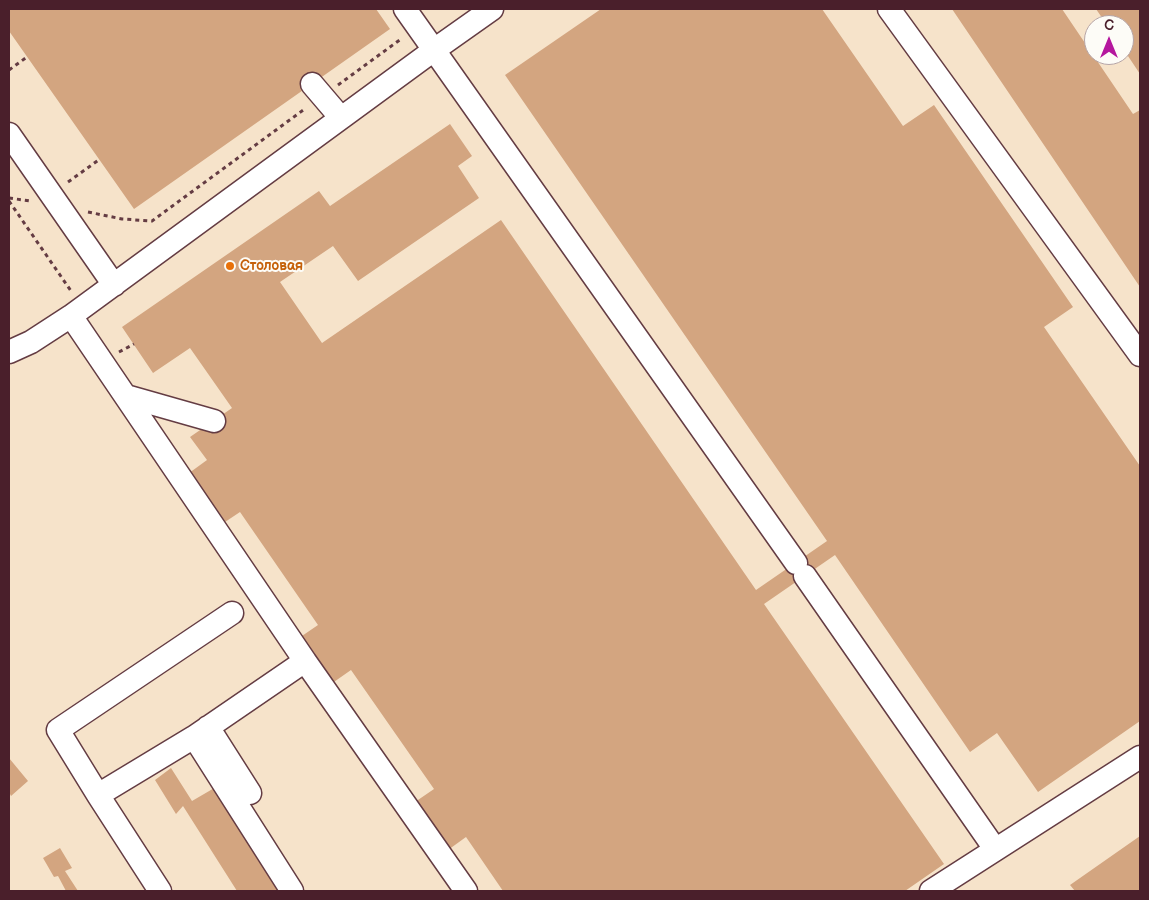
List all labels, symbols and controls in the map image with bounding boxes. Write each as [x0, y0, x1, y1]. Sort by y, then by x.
north arrow [1084, 15, 1134, 65]
text: С [1104, 17, 1114, 34]
place label: Столовая [240, 258, 303, 274]
marker: Столовая [224, 260, 236, 272]

